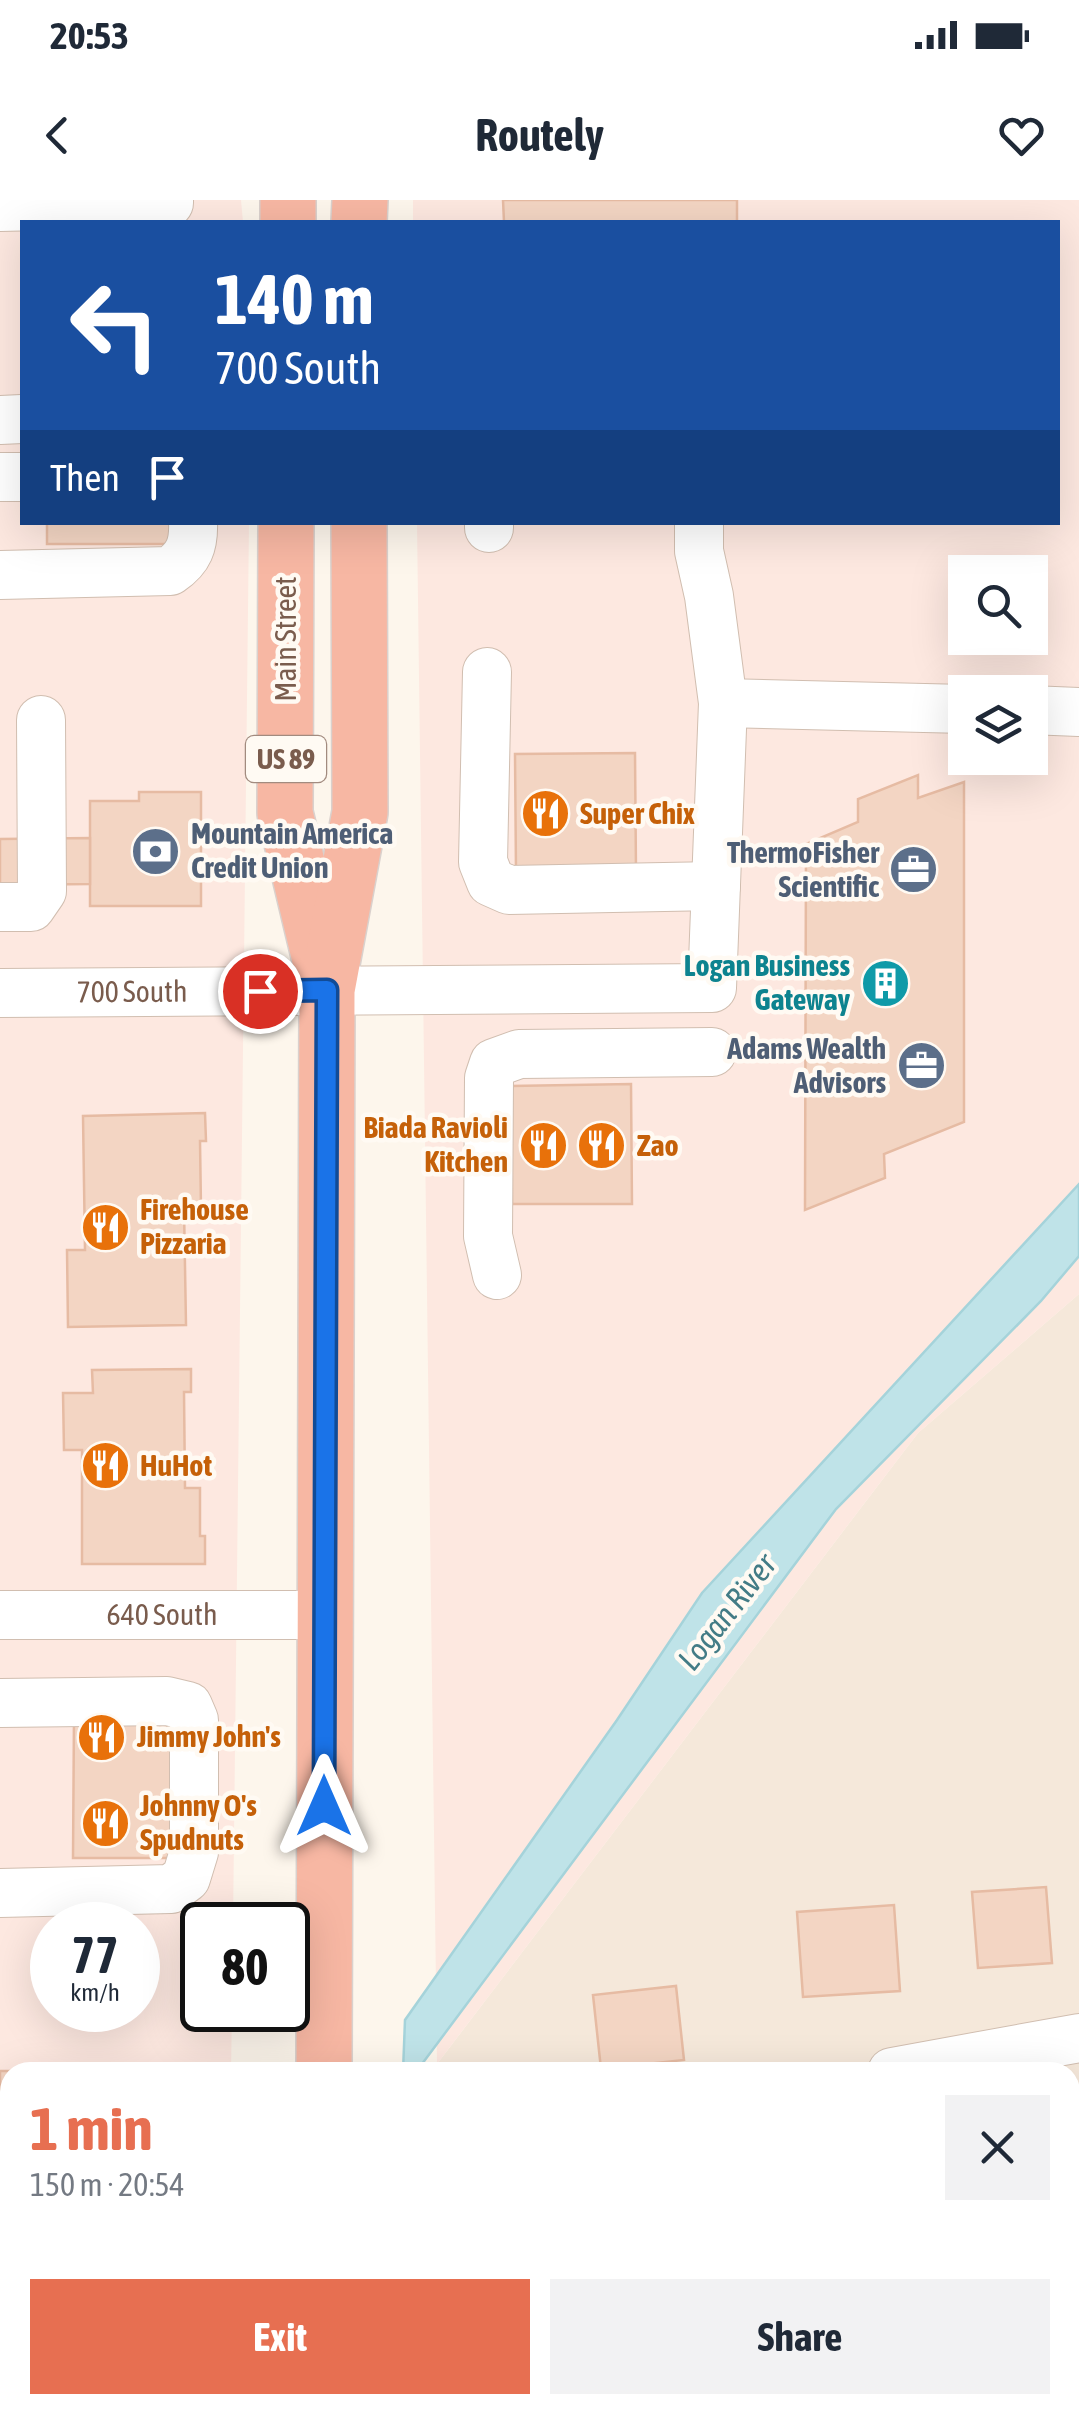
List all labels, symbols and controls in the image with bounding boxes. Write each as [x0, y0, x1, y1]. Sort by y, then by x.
text: 20:53 [50, 14, 129, 57]
icon: back [30, 108, 85, 163]
icon: heart [994, 108, 1049, 163]
text: Routely [475, 109, 604, 161]
text: 140 m [215, 259, 374, 339]
icon: left [50, 260, 180, 390]
text: 700 South [215, 342, 381, 394]
icon: arrive [140, 450, 195, 505]
text: Then [50, 456, 120, 499]
map controls [948, 555, 1048, 775]
button: search [948, 555, 1048, 655]
street label: Main Street [268, 576, 302, 702]
button: layers [948, 675, 1048, 775]
road number: US 89 [246, 736, 326, 782]
restaurant icon: Super Chix [519, 788, 571, 840]
place label: Super Chix [580, 796, 695, 830]
place label: Mountain America Credit Union [191, 816, 393, 884]
bank icon: Mountain America Credit Union [130, 825, 182, 877]
place label: ThermoFisher Scientific [727, 835, 880, 903]
office icon: ThermoFisher Scientific [888, 844, 940, 896]
place label: Logan Business Gateway [684, 948, 851, 1016]
pin [218, 949, 303, 1034]
building icon: Logan Business Gateway [859, 957, 911, 1009]
icon: arrive [233, 964, 288, 1019]
street label: 700 South [76, 974, 188, 1008]
place label: Adams Wealth Advisors [726, 1031, 886, 1099]
office icon: Adams Wealth Advisors [895, 1040, 947, 1092]
place label: Biada Ravioli Kitchen [363, 1110, 508, 1178]
restaurant icon: Biada Ravioli Kitchen [517, 1119, 569, 1171]
restaurant icon: Zao [576, 1120, 628, 1172]
place label: Zao [637, 1128, 679, 1162]
place label: Firehouse Pizzaria [140, 1192, 249, 1260]
restaurant icon: Firehouse Pizzaria [79, 1201, 131, 1253]
restaurant icon: HuHot [79, 1440, 131, 1492]
place label: HuHot [140, 1448, 212, 1482]
water label: Logan River [670, 1545, 784, 1677]
street label: 640 South [107, 1597, 217, 1631]
restaurant icon: Jimmy John's [76, 1711, 128, 1763]
place label: Jimmy John's [136, 1719, 281, 1753]
position arrow [272, 1754, 376, 1858]
place label: Johnny O's Spudnuts [139, 1788, 257, 1856]
restaurant icon: Johnny O's Spudnuts [79, 1797, 131, 1849]
speed limit sign: 80 [180, 1902, 310, 2032]
text: 77 [71, 1926, 118, 1984]
text: km/h [70, 1978, 120, 2006]
text: 1 min [30, 2094, 153, 2163]
button: close [945, 2095, 1050, 2200]
text: 150 m · 20:54 [30, 2166, 185, 2203]
button: Exit [30, 2279, 530, 2394]
button: Share [550, 2279, 1050, 2394]

